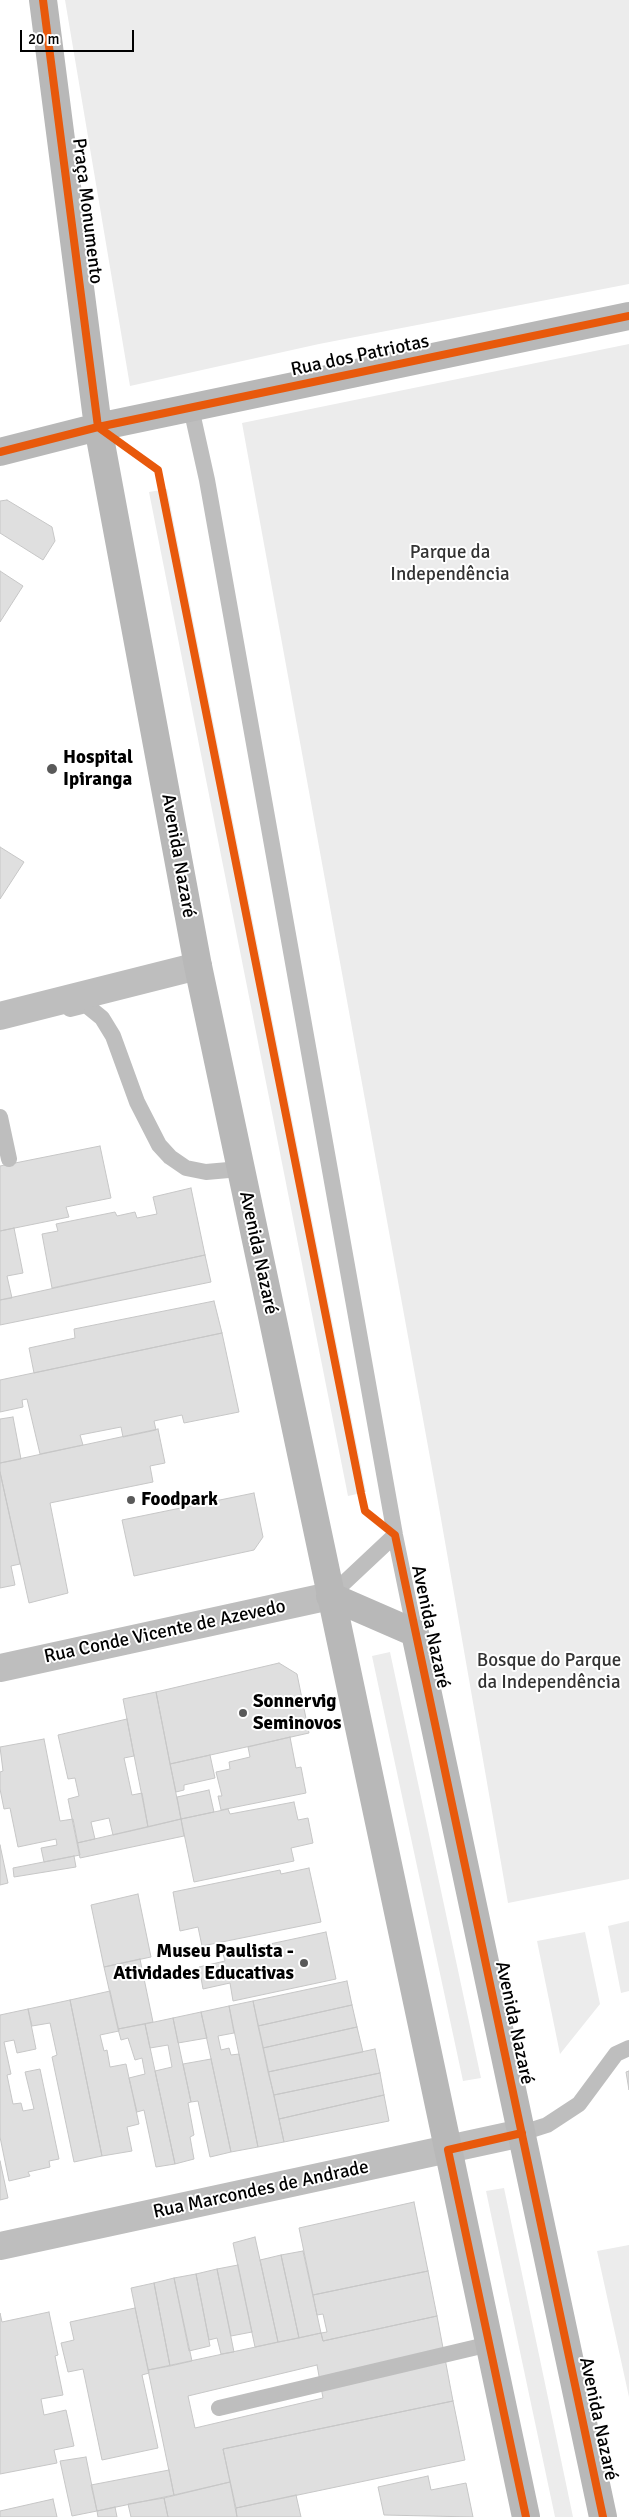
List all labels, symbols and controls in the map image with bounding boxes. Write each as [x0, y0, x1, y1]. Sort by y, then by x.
scale bar [22, 20, 136, 52]
text: 20 m [28, 30, 59, 48]
street label: Praça Monumento [67, 137, 107, 285]
street label: Rua dos Patriotas [289, 330, 431, 382]
park label: Parque da Independência [390, 542, 510, 586]
place label: Hospital Ipiranga [63, 747, 133, 791]
marker: Hospital Ipiranga [45, 762, 59, 776]
street label: Avenida Nazaré [156, 792, 200, 920]
street label: Avenida Nazaré [234, 1189, 282, 1317]
place label: Foodpark [141, 1489, 218, 1511]
marker: Foodpark [125, 1494, 137, 1506]
street label: Avenida Nazaré [406, 1563, 454, 1691]
street label: Rua Conde Vicente de Azevedo [42, 1595, 288, 1669]
park label: Bosque do Parque da Independência [477, 1650, 621, 1694]
place label: Sonnervig Seminovos [253, 1691, 341, 1735]
marker: Sonnervig Seminovos [237, 1707, 249, 1719]
place label: Museu Paulista - Atividades Educativas [113, 1941, 294, 1985]
marker: Museu Paulista - Atividades Educativas [298, 1957, 310, 1969]
street label: Avenida Nazaré [490, 1959, 538, 2087]
street label: Rua Marcondes de Andrade [151, 2156, 371, 2224]
street label: Avenida Nazaré [574, 2355, 622, 2483]

